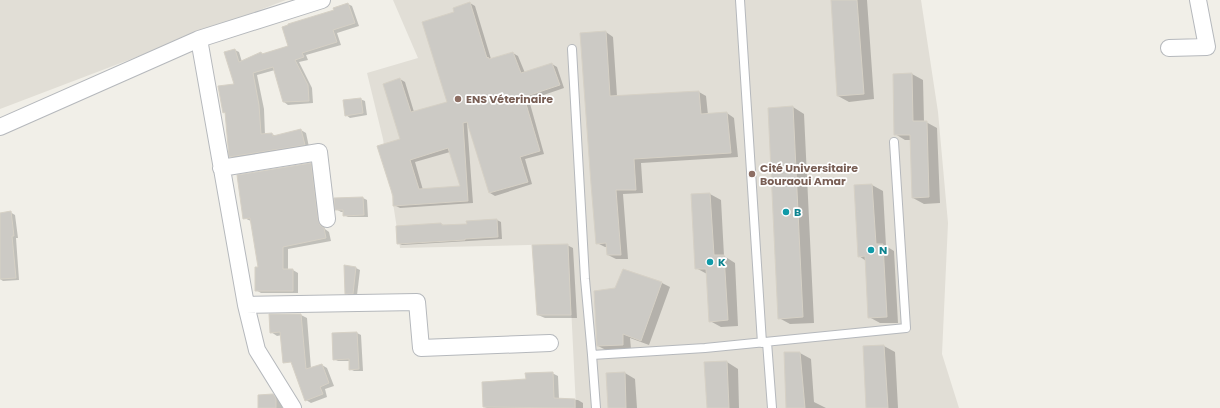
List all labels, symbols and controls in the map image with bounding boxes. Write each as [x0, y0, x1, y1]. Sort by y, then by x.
place label: ENS Véterinaire [466, 91, 553, 107]
marker: ENS Véterinaire [453, 94, 463, 104]
place label: Cité Universitaire Bouraoui Amar [760, 160, 858, 189]
marker: Cité Universitaire Bouraoui Amar [747, 169, 757, 179]
place label: B [794, 204, 801, 220]
marker: B [781, 207, 791, 217]
place label: N [879, 242, 887, 258]
marker: N [866, 245, 876, 255]
place label: K [718, 254, 726, 270]
marker: K [705, 257, 715, 267]

